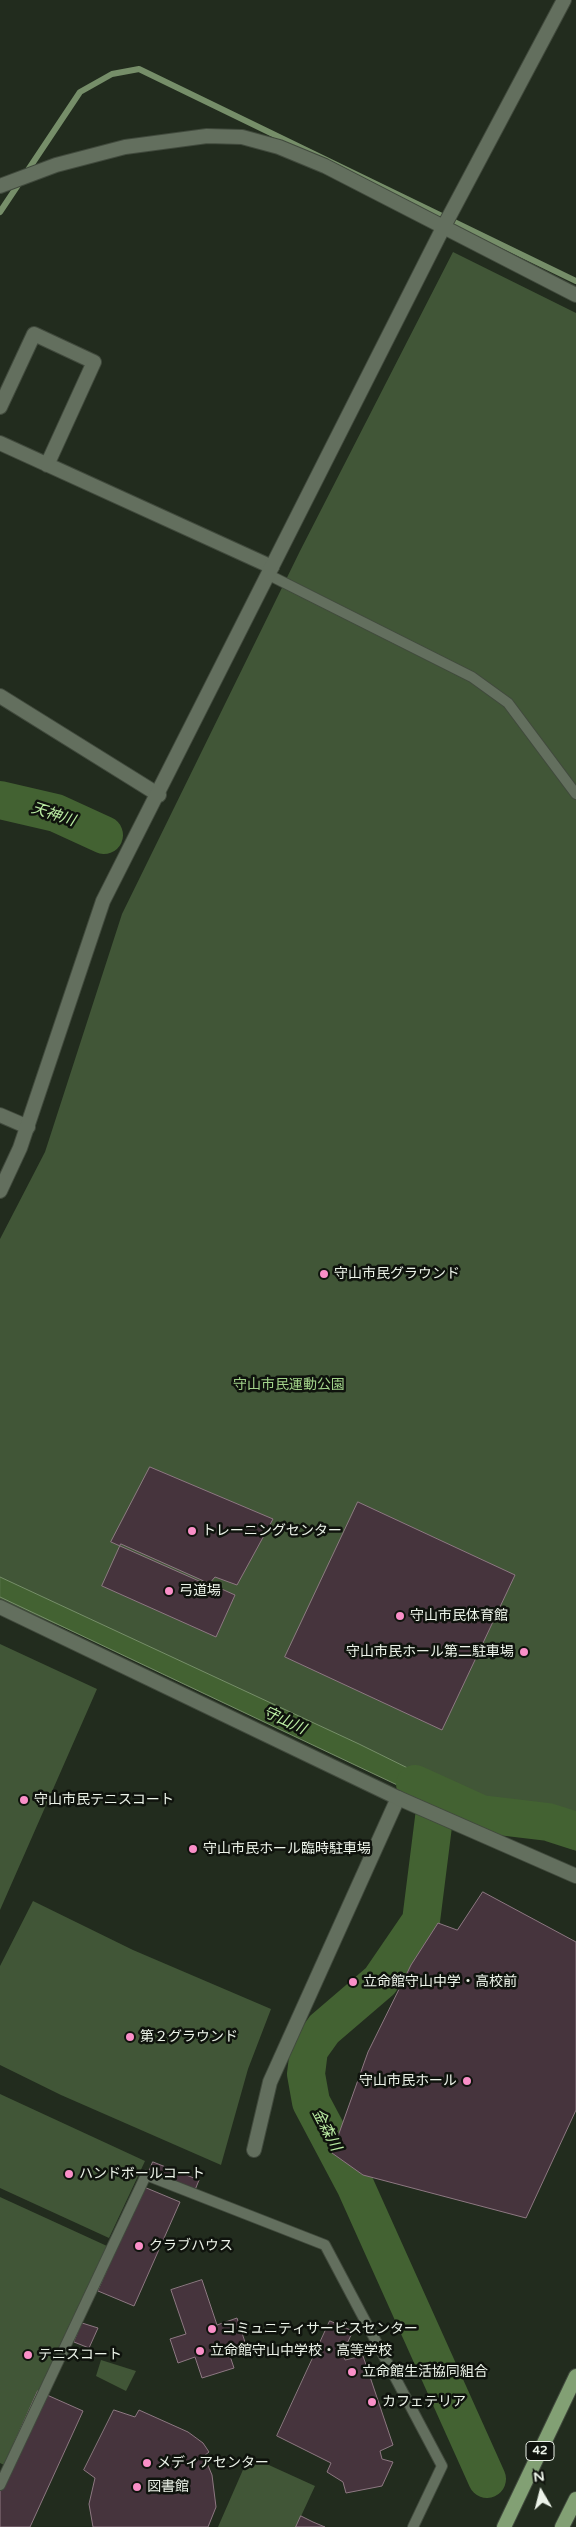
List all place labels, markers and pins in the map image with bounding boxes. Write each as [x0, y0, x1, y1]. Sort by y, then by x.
place label: 守山市民グラウンド [334, 1266, 460, 1282]
marker: 守山市民グラウンド [318, 1268, 330, 1280]
place label: トレーニングセンター [202, 1523, 342, 1539]
marker: トレーニングセンター [186, 1525, 198, 1537]
place label: 弓道場 [179, 1583, 221, 1599]
marker: 弓道場 [163, 1585, 175, 1597]
place label: 守山市民体育館 [410, 1608, 508, 1624]
marker: 守山市民体育館 [394, 1610, 406, 1622]
place label: 守山市民ホール第二駐車場 [346, 1644, 514, 1660]
marker: 守山市民ホール第二駐車場 [518, 1646, 530, 1658]
place label: 守山市民テニスコート [34, 1792, 174, 1808]
marker: 守山市民テニスコート [18, 1794, 30, 1806]
place label: 守山市民ホール臨時駐車場 [203, 1841, 371, 1857]
marker: 守山市民ホール臨時駐車場 [187, 1843, 199, 1855]
place label: 立命館守山中学・高校前 [363, 1974, 517, 1990]
marker: 立命館守山中学・高校前 [347, 1976, 359, 1988]
place label: 第２グラウンド [140, 2029, 238, 2045]
marker: 第２グラウンド [124, 2031, 136, 2043]
place label: 守山市民ホール [359, 2073, 457, 2089]
marker: 守山市民ホール [461, 2075, 473, 2087]
place label: ハンドボールコート [79, 2166, 205, 2182]
marker: ハンドボールコート [63, 2168, 75, 2180]
place label: クラブハウス [149, 2238, 233, 2254]
marker: クラブハウス [133, 2240, 145, 2252]
place label: コミュニティサービスセンター [222, 2321, 418, 2337]
marker: コミュニティサービスセンター [206, 2323, 218, 2335]
place label: 立命館守山中学校・高等学校 [210, 2343, 392, 2359]
marker: 立命館守山中学校・高等学校 [194, 2345, 206, 2357]
place label: テニスコート [38, 2347, 122, 2363]
marker: テニスコート [22, 2349, 34, 2361]
place label: 立命館生活協同組合 [362, 2364, 488, 2380]
marker: 立命館生活協同組合 [346, 2366, 358, 2378]
place label: カフェテリア [382, 2394, 466, 2410]
marker: カフェテリア [366, 2396, 378, 2408]
place label: メディアセンター [157, 2455, 269, 2471]
marker: メディアセンター [141, 2457, 153, 2469]
place label: 図書館 [147, 2479, 189, 2495]
marker: 図書館 [131, 2481, 143, 2493]

